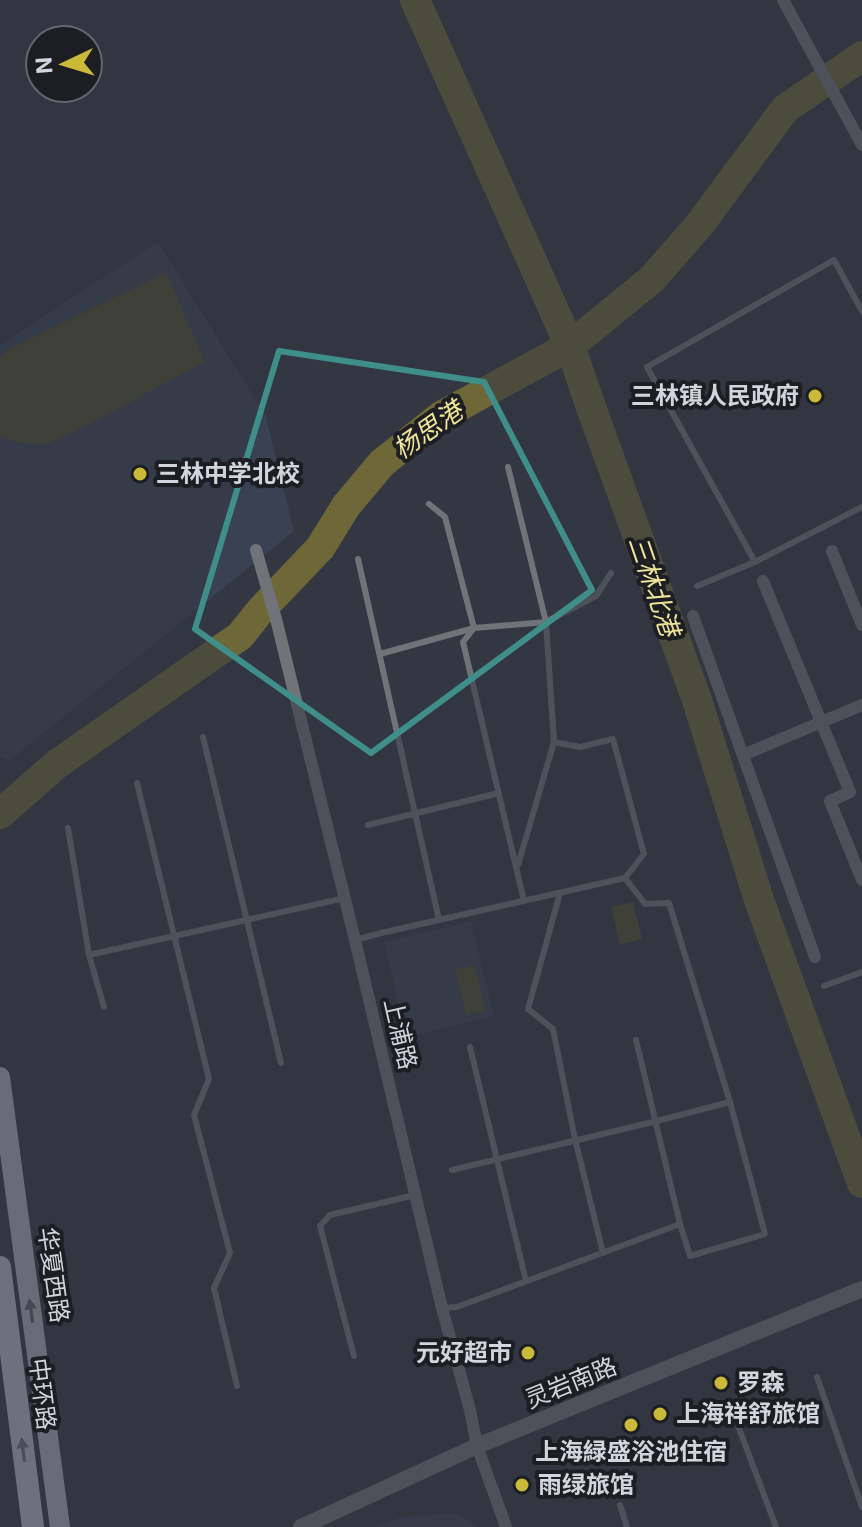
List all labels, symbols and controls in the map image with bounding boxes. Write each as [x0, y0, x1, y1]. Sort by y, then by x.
north arrow [24, 24, 104, 104]
text: N [30, 56, 58, 75]
place label: 三林镇人民政府 [631, 381, 799, 410]
marker: 三林镇人民政府 [806, 387, 824, 405]
water label: 杨思港 [387, 392, 472, 465]
place label: 三林中学北校 [156, 459, 300, 488]
marker: 三林中学北校 [131, 465, 149, 483]
water label: 三林北港 [623, 532, 687, 644]
street label: 上浦路 [378, 996, 423, 1072]
street label: 华夏西路 [32, 1225, 75, 1324]
one-way arrow [24, 1298, 37, 1323]
place label: 元好超市 [416, 1338, 512, 1367]
marker: 元好超市 [519, 1344, 537, 1362]
street label: 灵岩南路 [521, 1351, 621, 1414]
street label: 中环路 [24, 1356, 61, 1431]
place label: 罗森 [737, 1368, 785, 1397]
marker: 罗森 [712, 1374, 730, 1392]
place label: 上海祥舒旅馆 [676, 1399, 820, 1428]
marker: 上海祥舒旅馆 [651, 1405, 669, 1423]
marker: 上海緑盛浴池住宿 [622, 1416, 640, 1434]
one-way arrow [16, 1437, 29, 1462]
place label: 上海緑盛浴池住宿 [535, 1437, 727, 1466]
place label: 雨绿旅馆 [538, 1470, 634, 1499]
marker: 雨绿旅馆 [513, 1476, 531, 1494]

